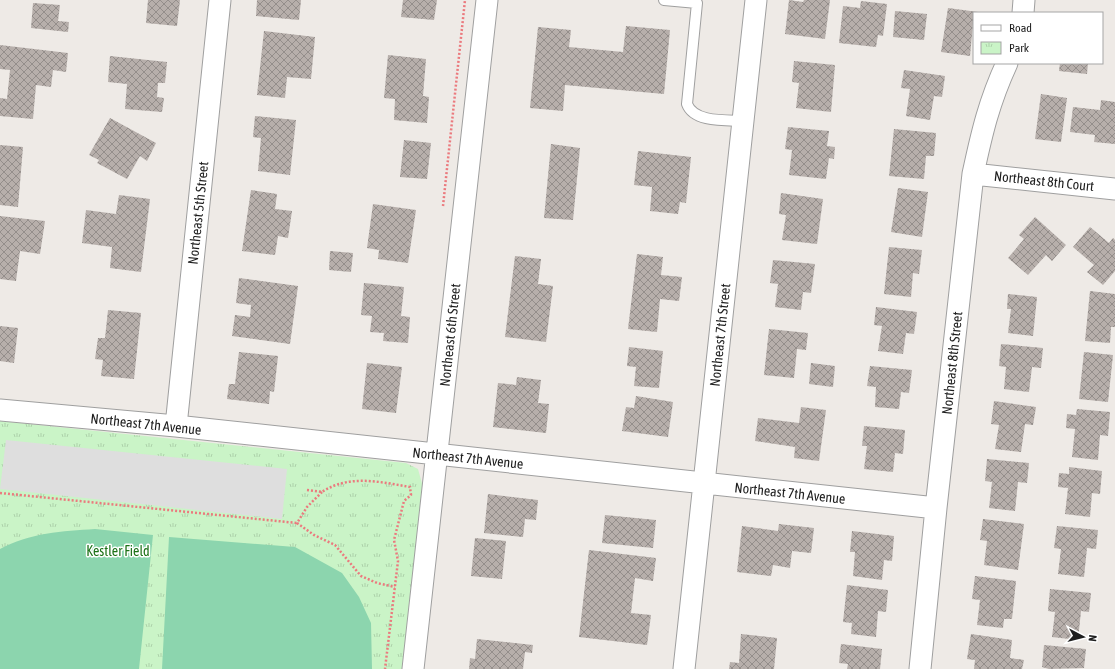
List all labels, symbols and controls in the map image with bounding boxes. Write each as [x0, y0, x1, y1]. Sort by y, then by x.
legend [973, 12, 1103, 64]
text: Road [1009, 21, 1032, 35]
text: Park [1009, 41, 1030, 55]
street label: Northeast 5th Street [185, 161, 211, 265]
street label: Northeast 8th Court [993, 168, 1095, 194]
street label: Northeast 6th Street [437, 283, 463, 387]
street label: Northeast 7th Street [707, 283, 733, 387]
street label: Northeast 8th Street [939, 311, 965, 415]
street label: Northeast 7th Avenue [90, 410, 202, 438]
street label: Northeast 7th Avenue [412, 444, 524, 472]
street label: Northeast 7th Avenue [734, 479, 846, 507]
park label: Kestler Field [86, 543, 150, 559]
north arrow [1063, 617, 1103, 657]
text: N [1087, 634, 1099, 642]

